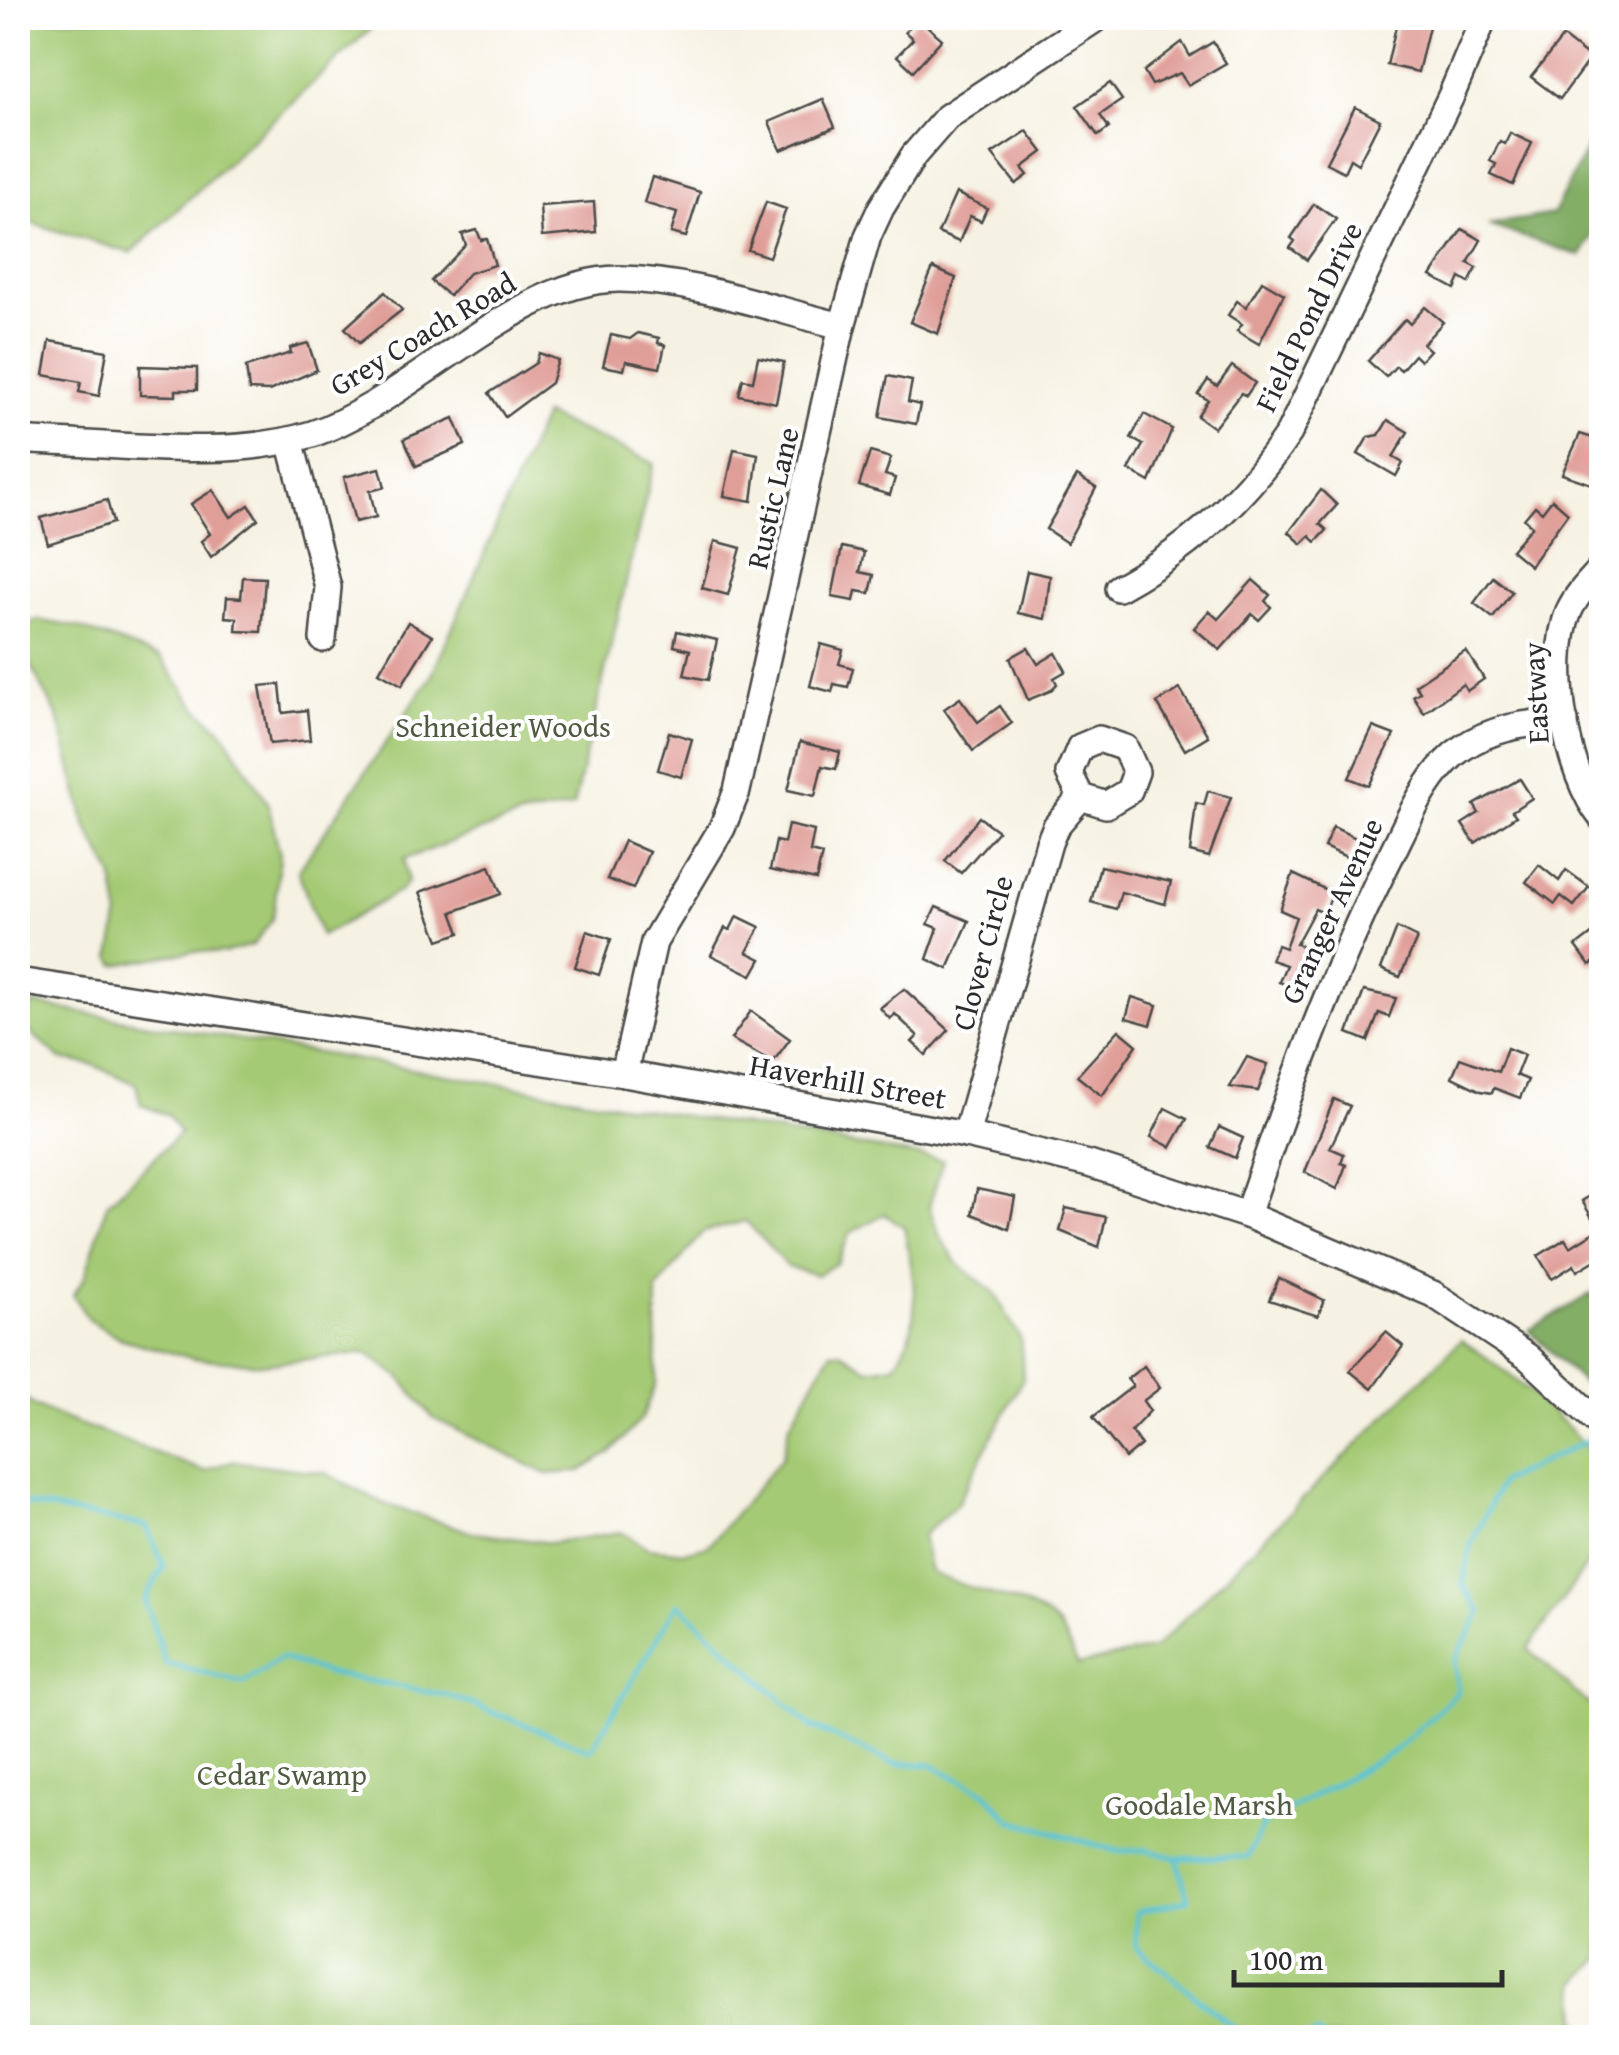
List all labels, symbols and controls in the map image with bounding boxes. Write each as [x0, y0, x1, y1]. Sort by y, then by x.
street label: Field Pond Drive [1243, 214, 1373, 419]
street label: Grey Coach Road [321, 260, 524, 406]
street label: Rustic Lane [734, 423, 810, 573]
street label: Eastway [1510, 641, 1560, 745]
park label: Schneider Woods [395, 704, 611, 748]
street label: Granger Avenue [1269, 810, 1393, 1011]
street label: Clover Circle [940, 870, 1024, 1035]
street label: Haverhill Street [746, 1042, 950, 1120]
park label: Cedar Swamp [197, 1752, 367, 1796]
park label: Goodale Marsh [1105, 1782, 1293, 1826]
scale bar [1234, 1925, 1502, 1987]
text: 100 m [1249, 1937, 1324, 1981]

